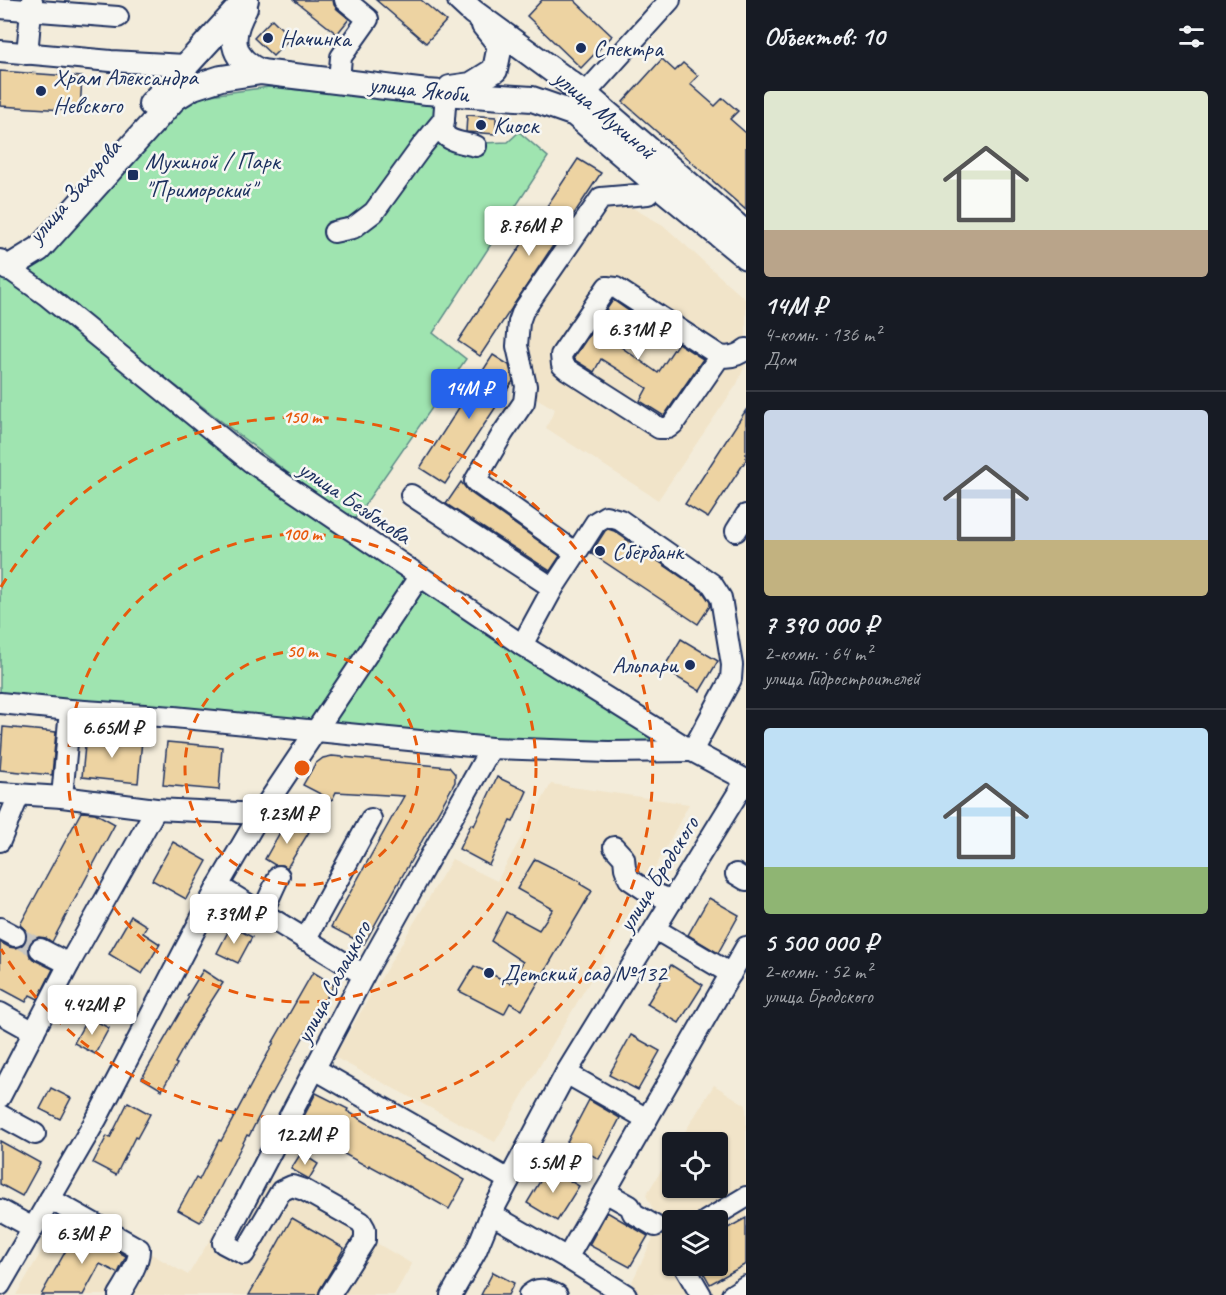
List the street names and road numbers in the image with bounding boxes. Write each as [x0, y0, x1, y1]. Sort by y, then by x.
street label: улица Мухиной [546, 61, 664, 167]
street label: улица Якоби [366, 69, 472, 109]
street label: улица Захарова [19, 132, 128, 251]
street label: улица Безбокова [291, 452, 418, 552]
street label: улица Бродского [610, 809, 706, 939]
street label: улица Салацкого [287, 914, 378, 1050]

